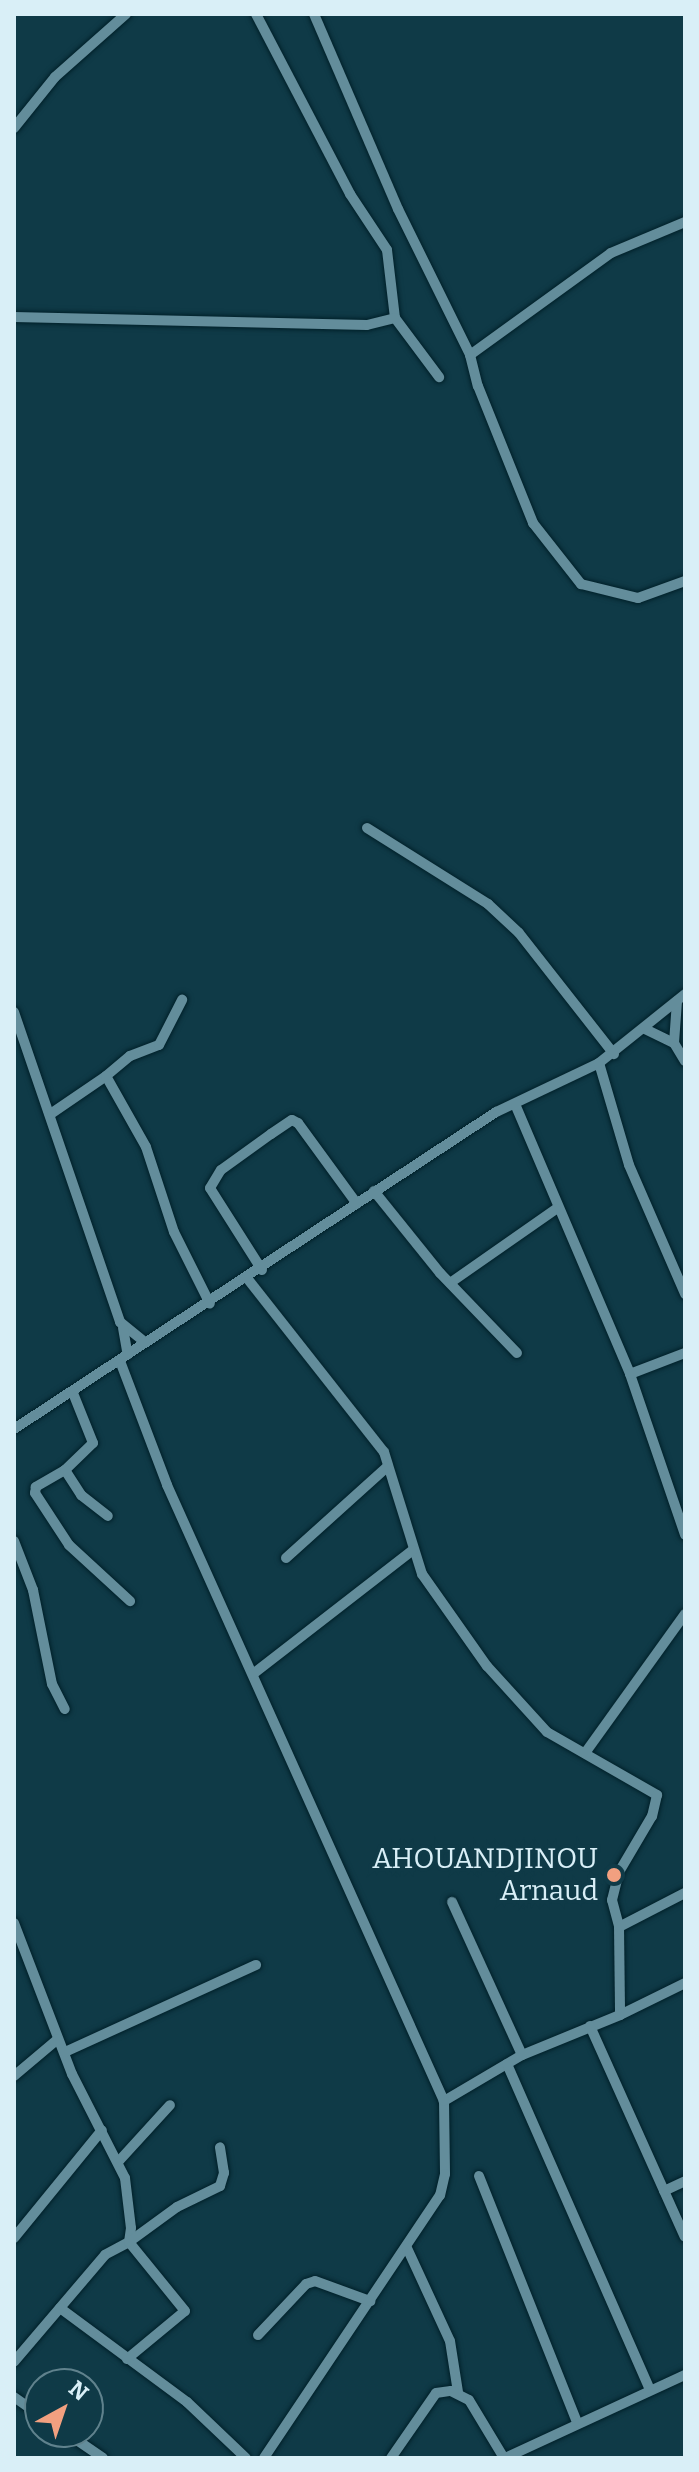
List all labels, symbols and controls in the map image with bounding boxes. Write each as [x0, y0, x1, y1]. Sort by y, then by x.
place label: AHOUANDJINOU Arnaud [372, 1842, 598, 1908]
marker: AHOUANDJINOU Arnaud [605, 1866, 623, 1884]
north arrow [24, 2368, 104, 2448]
text: N [63, 2375, 94, 2407]

